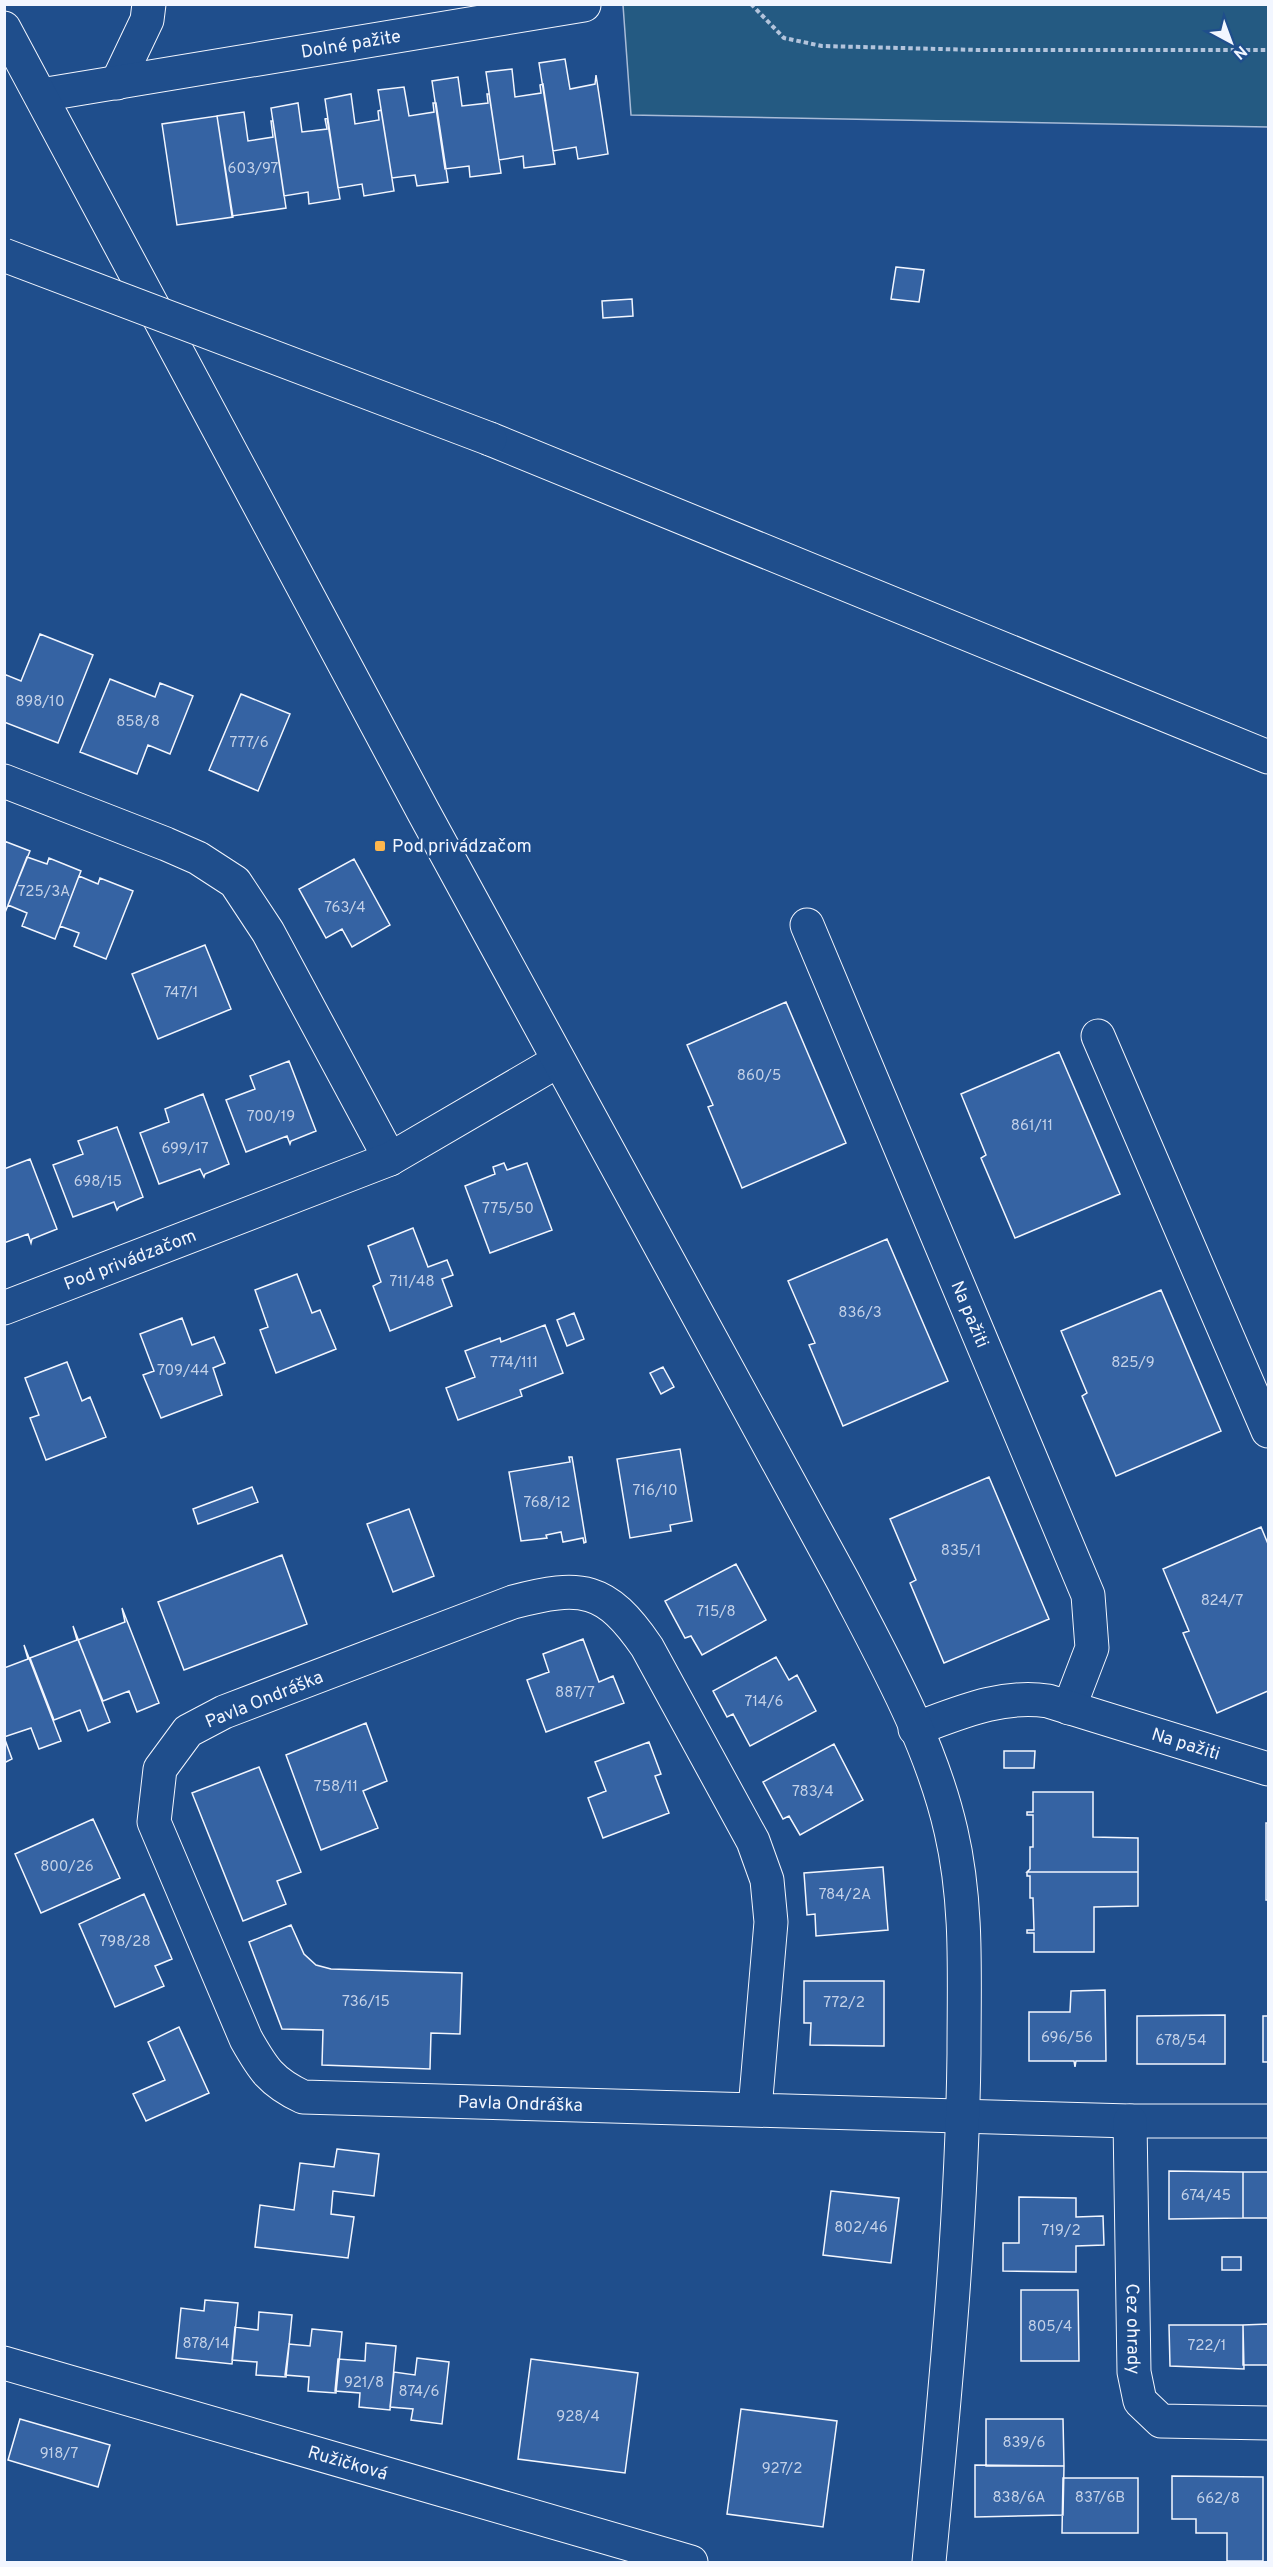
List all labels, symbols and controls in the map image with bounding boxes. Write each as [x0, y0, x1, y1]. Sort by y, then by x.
north arrow [1201, 12, 1261, 72]
street label: Dolné pažite [299, 26, 403, 65]
text: N [1229, 40, 1250, 63]
house number: 603/97 [228, 160, 279, 179]
house number: 898/10 [15, 693, 65, 712]
house number: 858/8 [116, 713, 160, 732]
house number: 777/6 [229, 734, 269, 753]
place label: Pod privádzačom [392, 836, 532, 859]
marker: Pod privádzačom [373, 839, 387, 853]
house number: 725/3A [18, 883, 70, 902]
house number: 763/4 [324, 899, 366, 918]
house number: 747/1 [164, 984, 198, 1003]
house number: 860/5 [737, 1067, 781, 1086]
house number: 700/19 [247, 1108, 295, 1127]
house number: 861/11 [1011, 1117, 1053, 1136]
house number: 699/17 [161, 1140, 209, 1159]
house number: 698/15 [74, 1173, 122, 1192]
house number: 775/50 [482, 1200, 534, 1219]
street label: Pod privádzačom [61, 1225, 200, 1297]
house number: 711/48 [389, 1273, 435, 1292]
street label: Na pažiti [945, 1278, 993, 1352]
house number: 836/3 [838, 1304, 882, 1323]
house number: 774/111 [490, 1354, 538, 1373]
house number: 825/9 [1111, 1354, 1155, 1373]
house number: 709/44 [157, 1362, 209, 1381]
house number: 716/10 [632, 1482, 678, 1501]
house number: 768/12 [524, 1494, 570, 1513]
house number: 835/1 [941, 1542, 981, 1561]
house number: 824/7 [1201, 1592, 1244, 1611]
house number: 715/8 [696, 1603, 736, 1622]
street label: Pavla Ondráška [202, 1666, 327, 1735]
house number: 887/7 [555, 1684, 595, 1703]
house number: 714/6 [744, 1693, 784, 1712]
street label: Na pažiti [1149, 1724, 1223, 1767]
house number: 758/11 [314, 1778, 358, 1797]
house number: 783/4 [792, 1783, 834, 1802]
house number: 800/26 [40, 1858, 94, 1877]
house number: 784/2A [819, 1886, 871, 1905]
house number: 798/28 [99, 1933, 151, 1952]
house number: 736/15 [342, 1993, 390, 2012]
house number: 772/2 [823, 1994, 865, 2013]
house number: 696/56 [1041, 2029, 1093, 2048]
house number: 678/54 [1155, 2032, 1207, 2051]
street label: Pavla Ondráška [457, 2091, 583, 2118]
house number: 674/45 [1181, 2187, 1231, 2206]
house number: 802/46 [834, 2219, 888, 2238]
house number: 719/2 [1041, 2222, 1081, 2241]
street label: Cez ohrady [1120, 2283, 1144, 2375]
house number: 805/4 [1028, 2318, 1072, 2337]
house number: 878/14 [182, 2335, 230, 2354]
house number: 722/1 [1188, 2337, 1226, 2356]
house number: 921/8 [344, 2374, 384, 2393]
house number: 874/6 [399, 2383, 440, 2402]
house number: 928/4 [556, 2408, 600, 2427]
house number: 839/6 [1002, 2434, 1046, 2453]
street label: Ružičková [305, 2442, 390, 2487]
house number: 918/7 [40, 2445, 79, 2464]
house number: 927/2 [762, 2460, 802, 2479]
house number: 838/6A [992, 2489, 1046, 2508]
house number: 837/6B [1075, 2489, 1125, 2508]
house number: 662/8 [1196, 2490, 1240, 2509]

